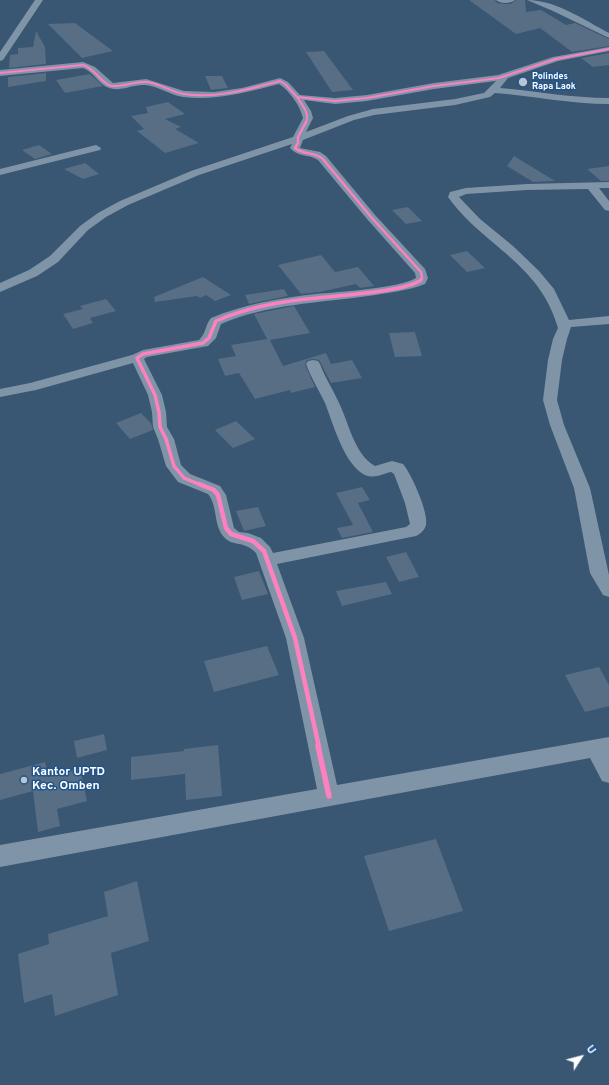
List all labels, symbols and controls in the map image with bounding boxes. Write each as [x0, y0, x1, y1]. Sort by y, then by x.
place label: Polindes Rapa Laok [532, 72, 576, 93]
marker: Polindes Rapa Laok [517, 76, 529, 88]
place label: Kantor UPTD Kec. Omben [32, 766, 105, 794]
marker: Kantor UPTD Kec. Omben [19, 775, 29, 785]
north arrow [561, 1037, 601, 1077]
text: U [583, 1043, 599, 1057]

